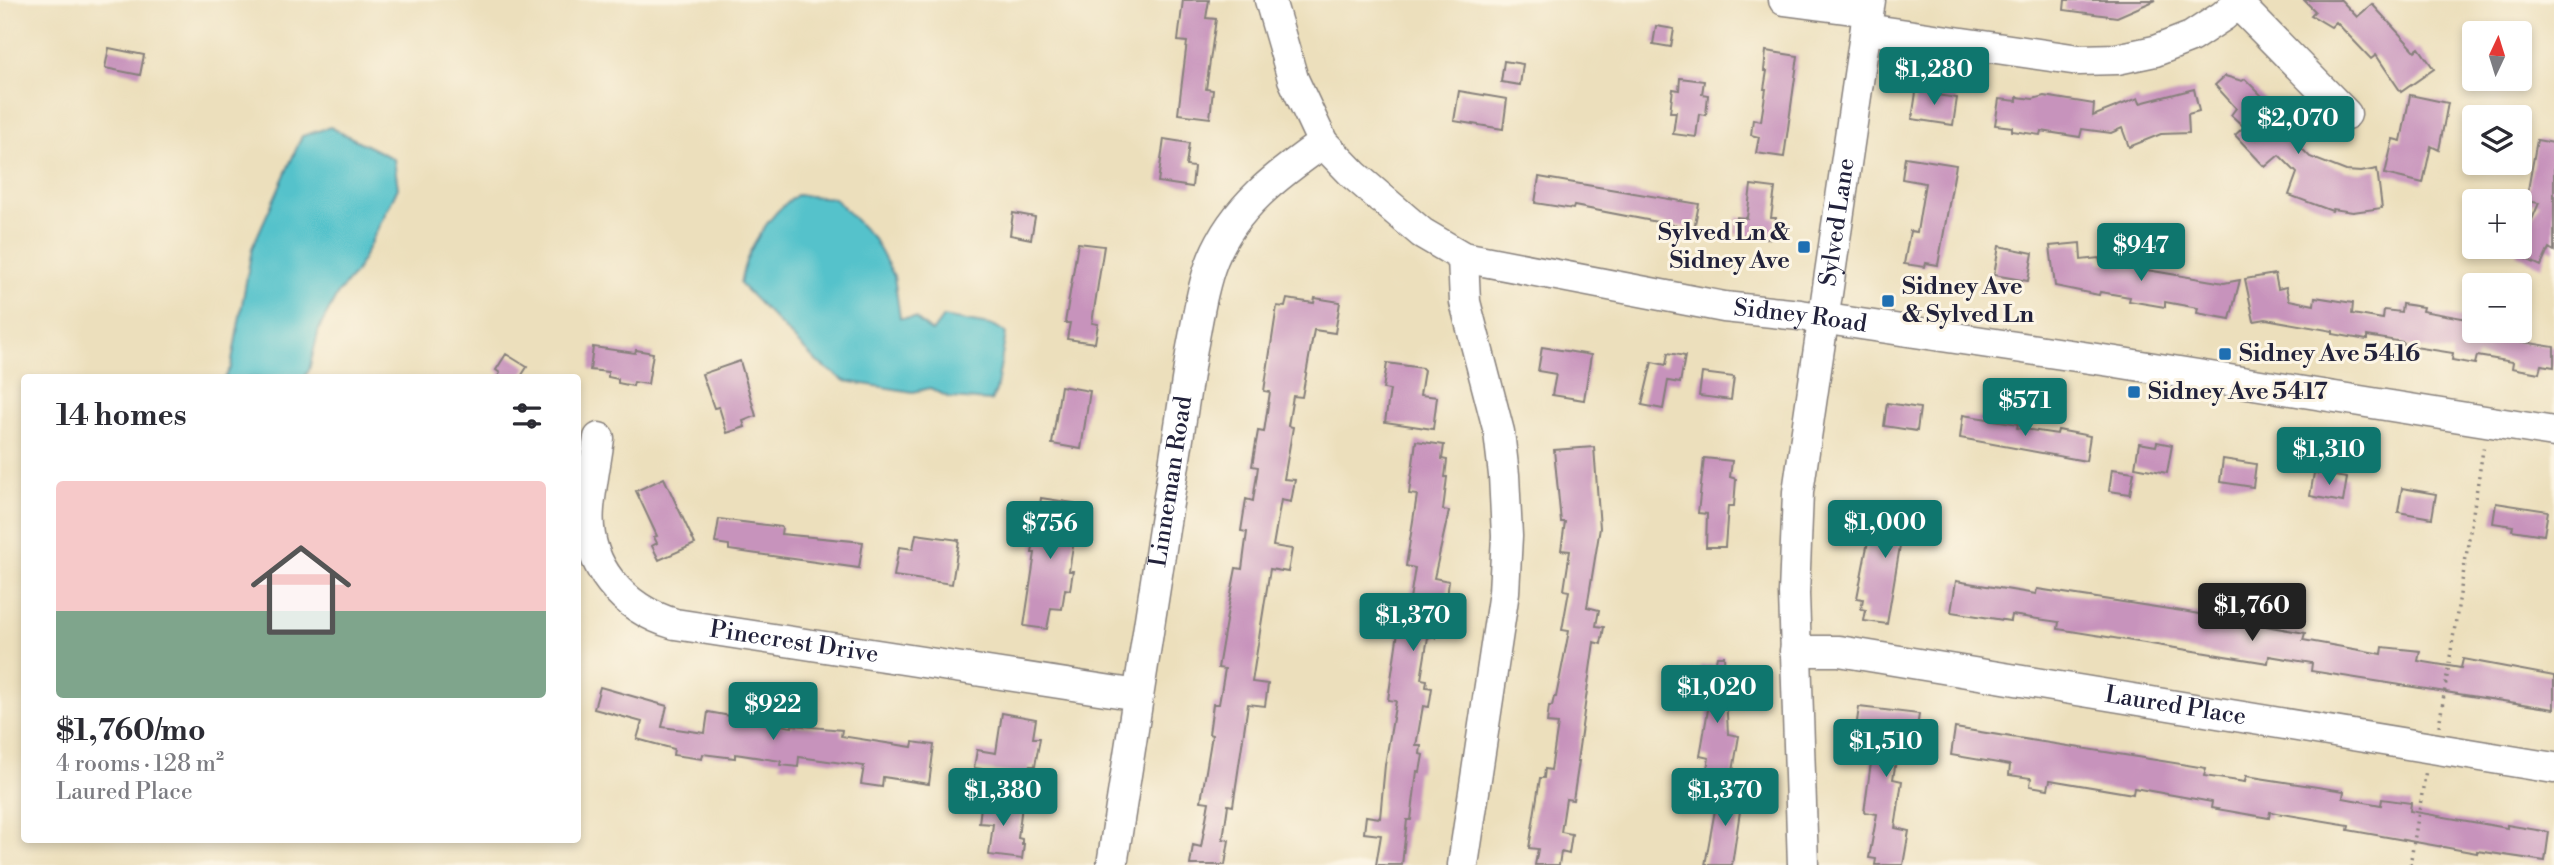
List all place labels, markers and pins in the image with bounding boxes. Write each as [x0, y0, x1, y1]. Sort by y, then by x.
pin: $1,280 [1877, 48, 1991, 107]
pin: $2,070 [2241, 96, 2355, 156]
place label: Sylved Ln & Sidney Ave [1658, 218, 1790, 276]
pin: $947 [2100, 224, 2182, 283]
marker: Sylved Ln & Sidney Ave [1796, 239, 1812, 255]
place label: Sidney Ave & Sylved Ln [1902, 272, 2034, 330]
marker: Sidney Ave & Sylved Ln [1880, 293, 1896, 309]
place label: Sidney Ave 5416 [2239, 339, 2420, 369]
marker: Sidney Ave 5416 [2217, 346, 2233, 362]
place label: Sidney Ave 5417 [2148, 377, 2328, 407]
pin: $571 [1984, 378, 2066, 438]
marker: Sidney Ave 5417 [2126, 384, 2142, 400]
pin: $1,310 [2272, 428, 2386, 487]
pin: $1,000 [1828, 500, 1942, 560]
pin: $756 [1009, 502, 1091, 561]
pin: $1,760 [2195, 584, 2309, 643]
pin: $1,370 [1356, 594, 1470, 653]
pin: $1,020 [1660, 666, 1774, 725]
pin: $922 [732, 682, 814, 742]
pin: $1,510 [1829, 720, 1943, 779]
pin: $1,380 [946, 768, 1060, 828]
pin: $1,370 [1668, 768, 1782, 828]

